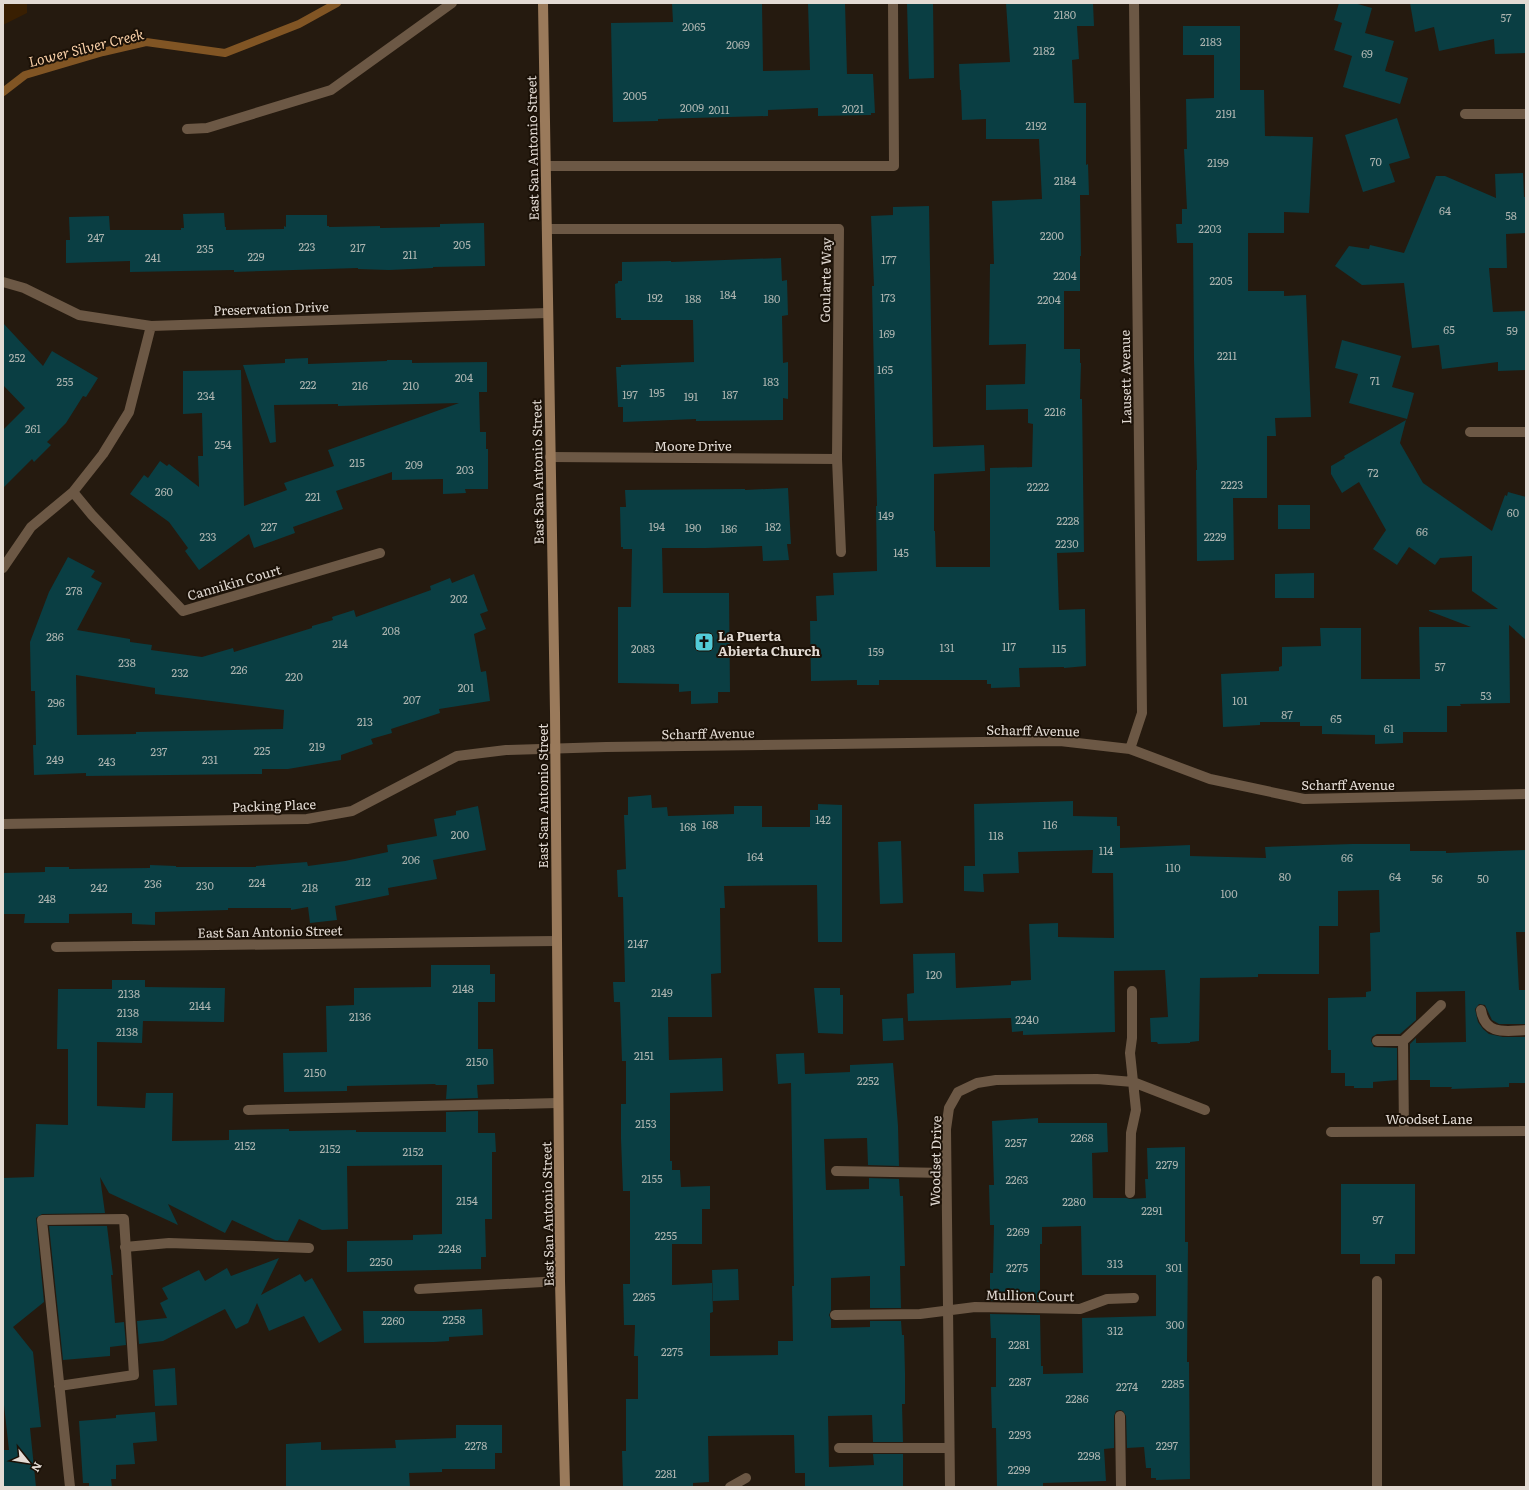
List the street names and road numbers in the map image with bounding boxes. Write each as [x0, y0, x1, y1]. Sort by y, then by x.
street label: East San Antonio Street [521, 75, 543, 221]
street label: Goularte Way [815, 237, 835, 323]
street label: Preservation Drive [213, 296, 329, 320]
street label: Lausett Avenue [1115, 329, 1135, 424]
street label: East San Antonio Street [526, 399, 548, 545]
street label: Moore Drive [654, 436, 732, 455]
street label: Cannikin Court [185, 559, 284, 604]
street label: Scharff Avenue [986, 720, 1080, 740]
street label: East San Antonio Street [533, 723, 552, 869]
street label: Scharff Avenue [661, 723, 755, 743]
street label: Scharff Avenue [1301, 775, 1395, 794]
street label: Packing Place [232, 794, 317, 816]
street label: East San Antonio Street [197, 920, 343, 942]
street label: Woodset Lane [1386, 1109, 1473, 1128]
street label: Woodset Drive [925, 1115, 945, 1206]
street label: East San Antonio Street [536, 1141, 558, 1287]
street label: Mullion Court [986, 1285, 1075, 1305]

